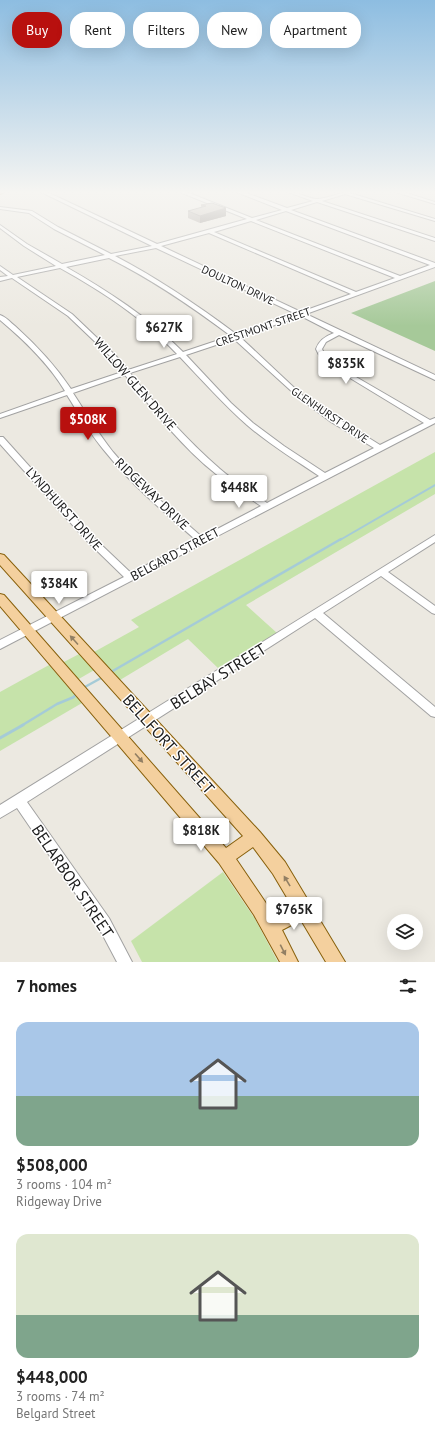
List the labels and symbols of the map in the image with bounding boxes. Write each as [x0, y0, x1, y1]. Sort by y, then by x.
street label: DOULTON DRIVE [199, 262, 277, 308]
street label: CRESTMONT STREET [214, 304, 312, 350]
pin: $627K [136, 315, 192, 349]
street label: WILLOW GLEN DRIVE [90, 334, 180, 434]
pin: $835K [318, 351, 374, 385]
street label: GLENHURST DRIVE [289, 384, 371, 446]
pin: $508K [60, 407, 116, 441]
street label: RIDGEWAY DRIVE [111, 454, 193, 534]
street label: LYNDHURST DRIVE [22, 464, 106, 554]
pin: $448K [211, 475, 267, 509]
street label: BELGARD STREET [127, 523, 223, 585]
pin: $384K [31, 571, 87, 605]
one-way arrow [70, 635, 79, 644]
street label: BELBAY STREET [166, 638, 270, 714]
street label: BELLFORT STREET [119, 690, 219, 798]
one-way arrow [134, 753, 143, 764]
pin: $818K [173, 818, 229, 852]
street label: BELARBOR STREET [28, 821, 118, 941]
one-way arrow [283, 875, 290, 887]
pin: $765K [266, 897, 322, 931]
one-way arrow [280, 944, 286, 956]

